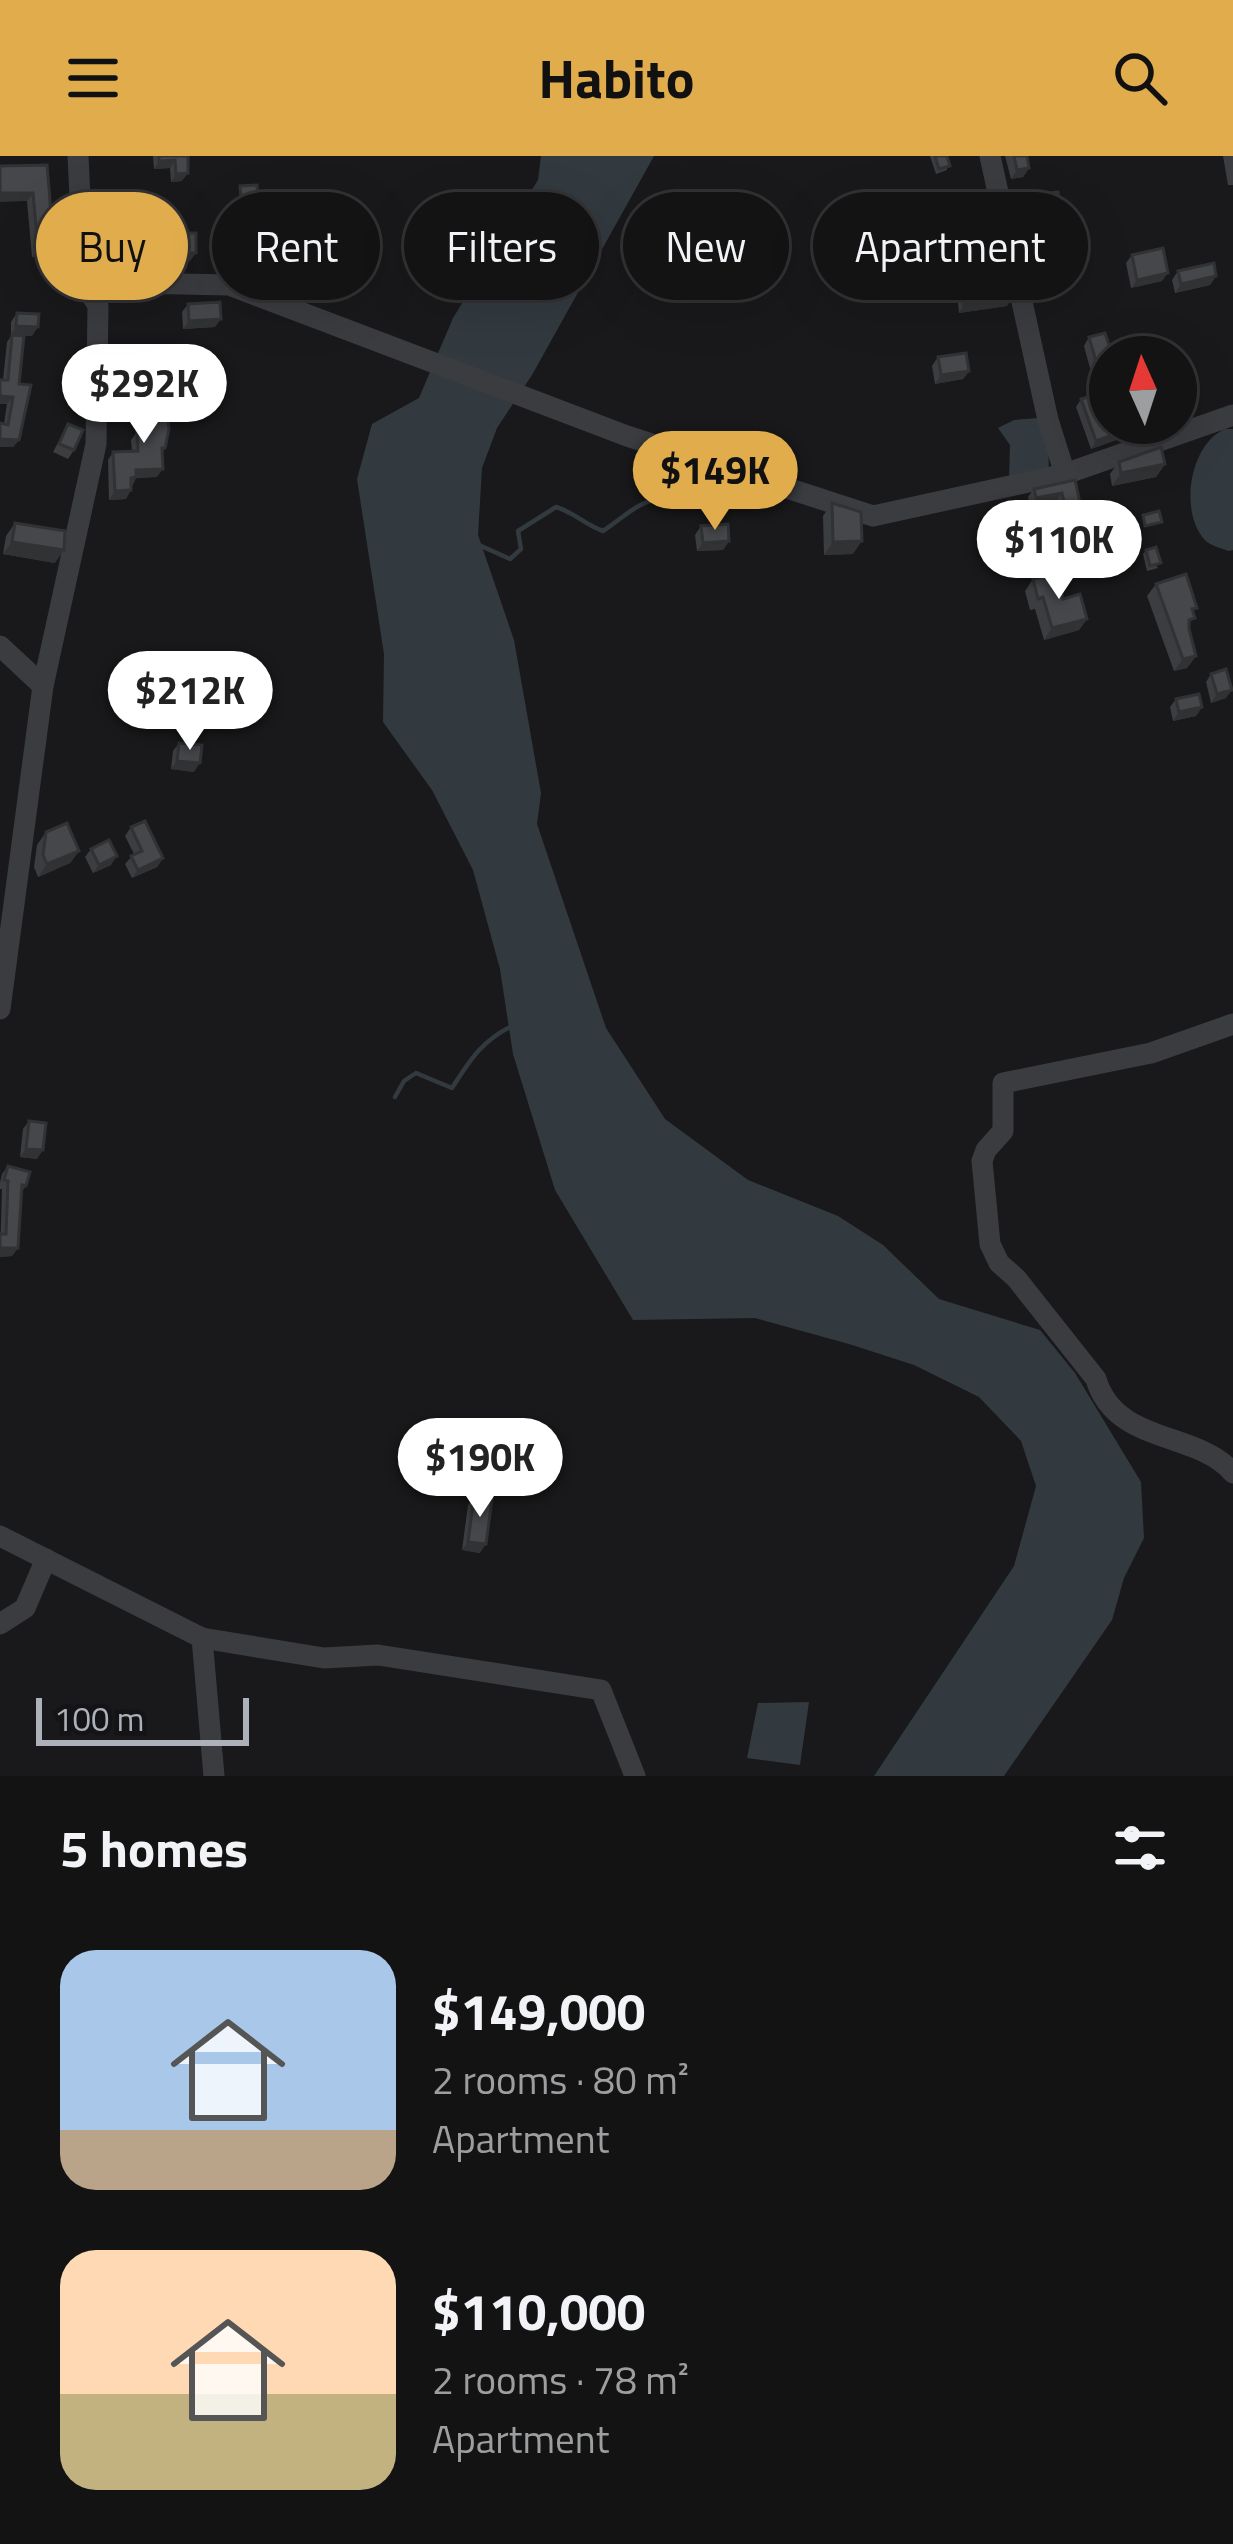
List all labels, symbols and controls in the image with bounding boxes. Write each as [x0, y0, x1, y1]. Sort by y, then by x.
text: Habito [539, 37, 694, 119]
icon: menu [60, 45, 126, 111]
icon: search [1107, 45, 1173, 111]
chip: Buy [36, 192, 188, 300]
chip: Rent [212, 192, 380, 300]
chip: Filters [404, 192, 599, 300]
chip: New [623, 192, 789, 300]
chip: Apartment [813, 192, 1088, 300]
north arrow [1089, 336, 1197, 444]
map controls [1089, 336, 1197, 444]
pin: $292K [60, 344, 228, 446]
text: $292K [89, 353, 199, 412]
pin: $149K [631, 431, 799, 533]
text: $149K [660, 440, 770, 499]
pin: $110K [975, 500, 1143, 602]
text: $110K [1004, 509, 1114, 568]
pin: $212K [106, 651, 274, 753]
text: $212K [135, 660, 245, 719]
pin: $190K [396, 1418, 564, 1520]
text: $190K [425, 1427, 535, 1486]
scale bar [36, 1692, 249, 1745]
text: 100 m [54, 1694, 144, 1744]
text: 5 homes [60, 1809, 248, 1887]
icon: filters [1107, 1815, 1173, 1881]
text: $149,000 [432, 1972, 645, 2050]
icon: home [156, 1998, 300, 2142]
text: 2 rooms · 80 m² [432, 2050, 689, 2109]
text: Apartment [432, 2109, 609, 2168]
text: $110,000 [432, 2272, 645, 2350]
icon: home [156, 2298, 300, 2442]
text: 2 rooms · 78 m² [432, 2350, 689, 2409]
text: Apartment [432, 2409, 609, 2468]

